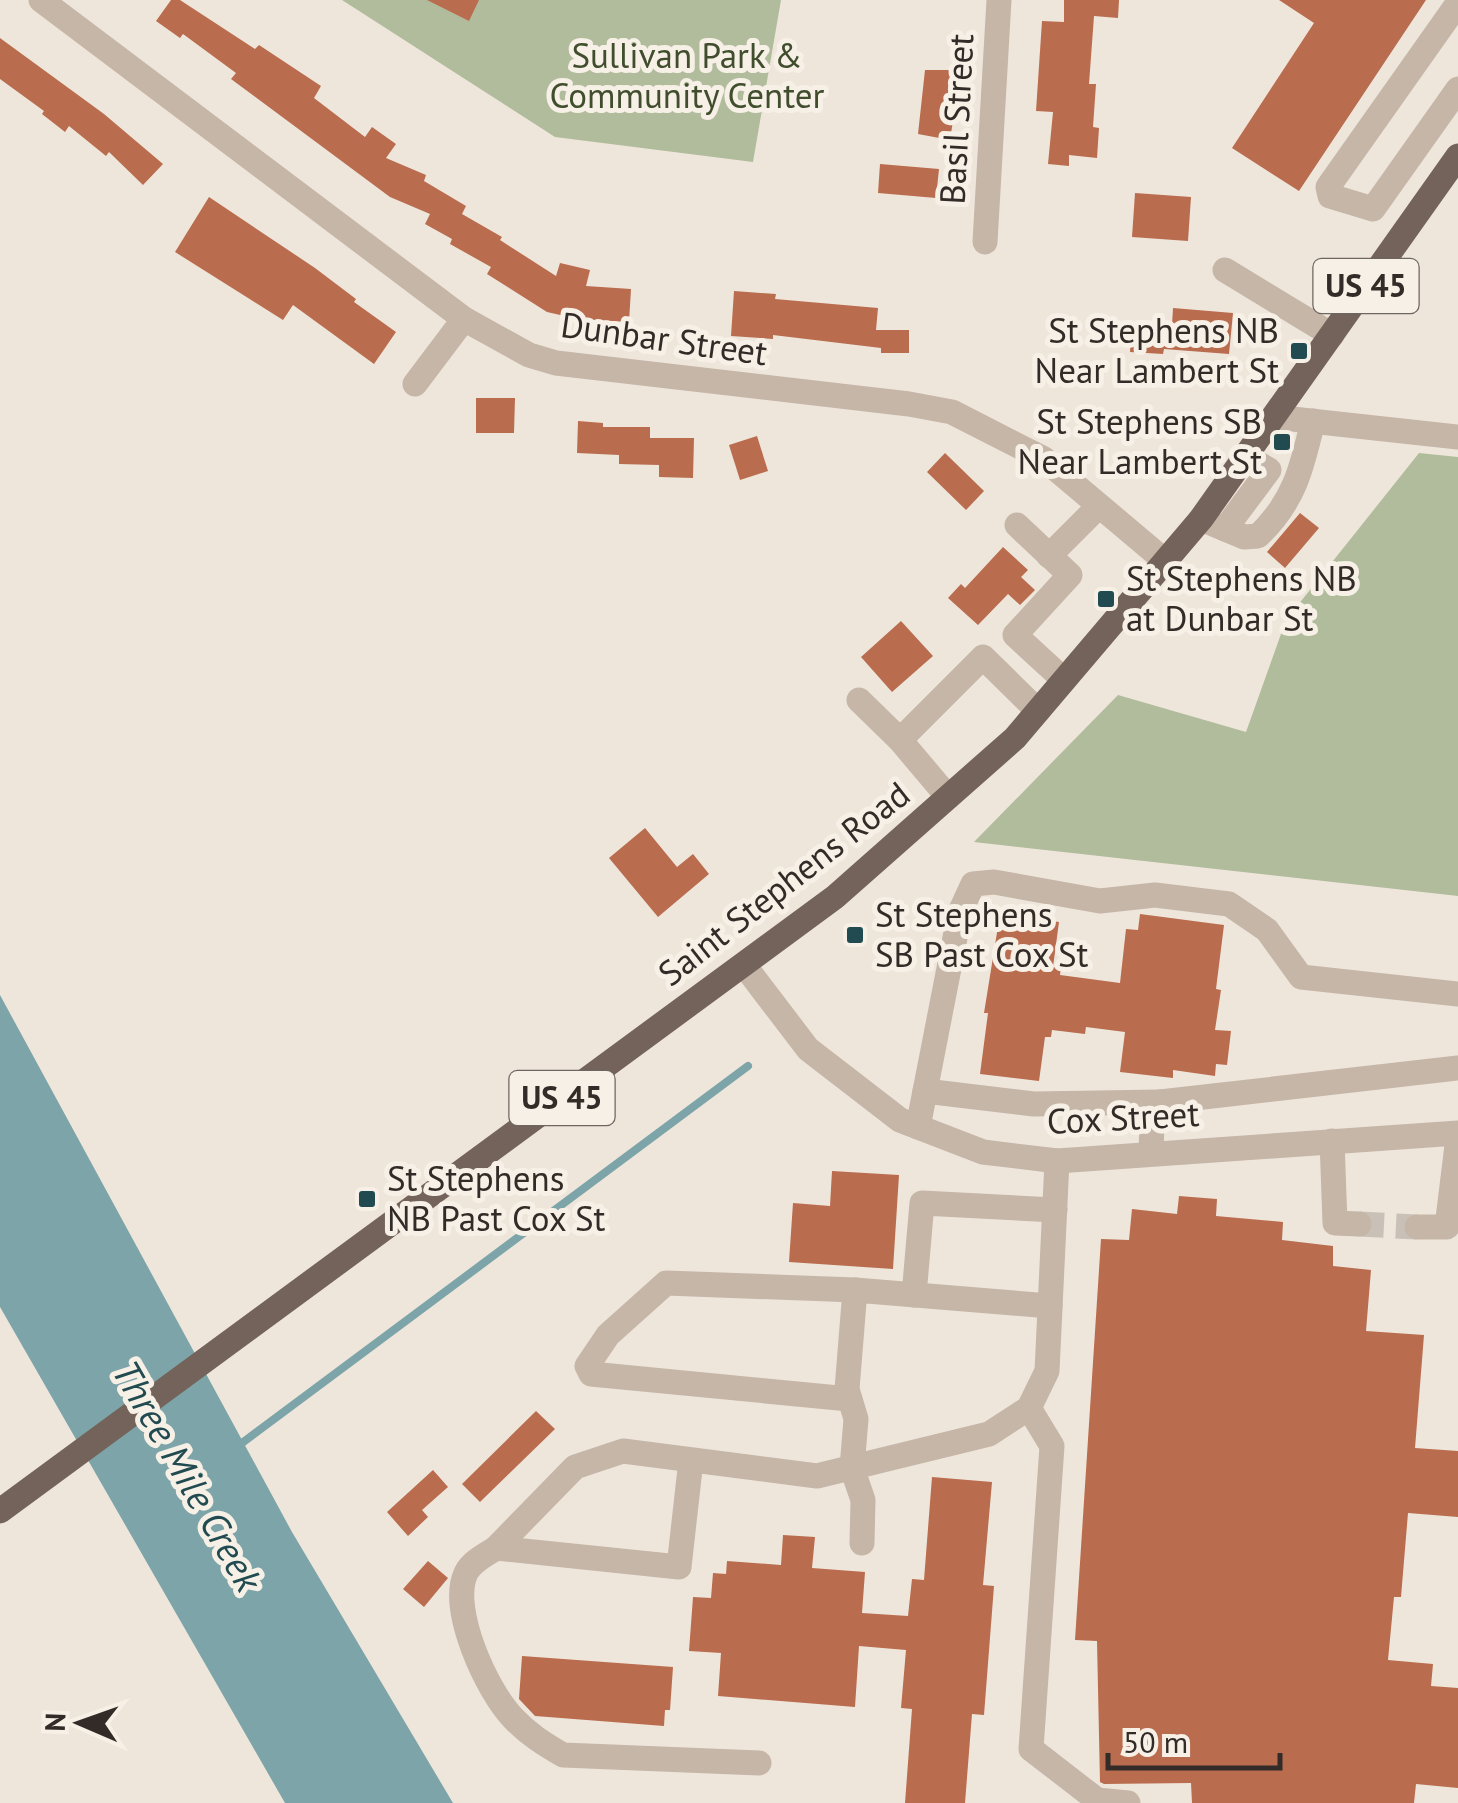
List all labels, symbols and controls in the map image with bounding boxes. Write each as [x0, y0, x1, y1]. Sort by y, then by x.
park label: Sullivan Park & Community Center [550, 32, 825, 118]
street label: Basil Street [929, 32, 983, 205]
road number: US 45 [1314, 259, 1418, 313]
street label: Dunbar Street [558, 301, 770, 375]
place label: St Stephens NB Near Lambert St [1035, 307, 1279, 393]
marker: St Stephens NB Near Lambert St [1288, 340, 1310, 362]
place label: St Stephens SB Near Lambert St [1018, 398, 1262, 484]
marker: St Stephens SB Near Lambert St [1271, 431, 1293, 453]
place label: St Stephens NB at Dunbar St [1126, 555, 1357, 641]
marker: St Stephens NB at Dunbar St [1095, 588, 1117, 610]
street label: Saint Stephens Road [648, 771, 918, 996]
place label: St Stephens SB Past Cox St [875, 891, 1089, 977]
marker: St Stephens SB Past Cox St [844, 924, 866, 946]
road number: US 45 [510, 1071, 614, 1125]
street label: Cox Street [1046, 1090, 1200, 1144]
place label: St Stephens NB Past Cox St [387, 1155, 606, 1241]
marker: St Stephens NB Past Cox St [356, 1188, 378, 1210]
water label: Three Mile Creek [102, 1351, 275, 1601]
north arrow [30, 1673, 130, 1773]
scale bar [1108, 1708, 1280, 1770]
text: N [36, 1712, 73, 1732]
text: 50 m [1123, 1722, 1188, 1761]

